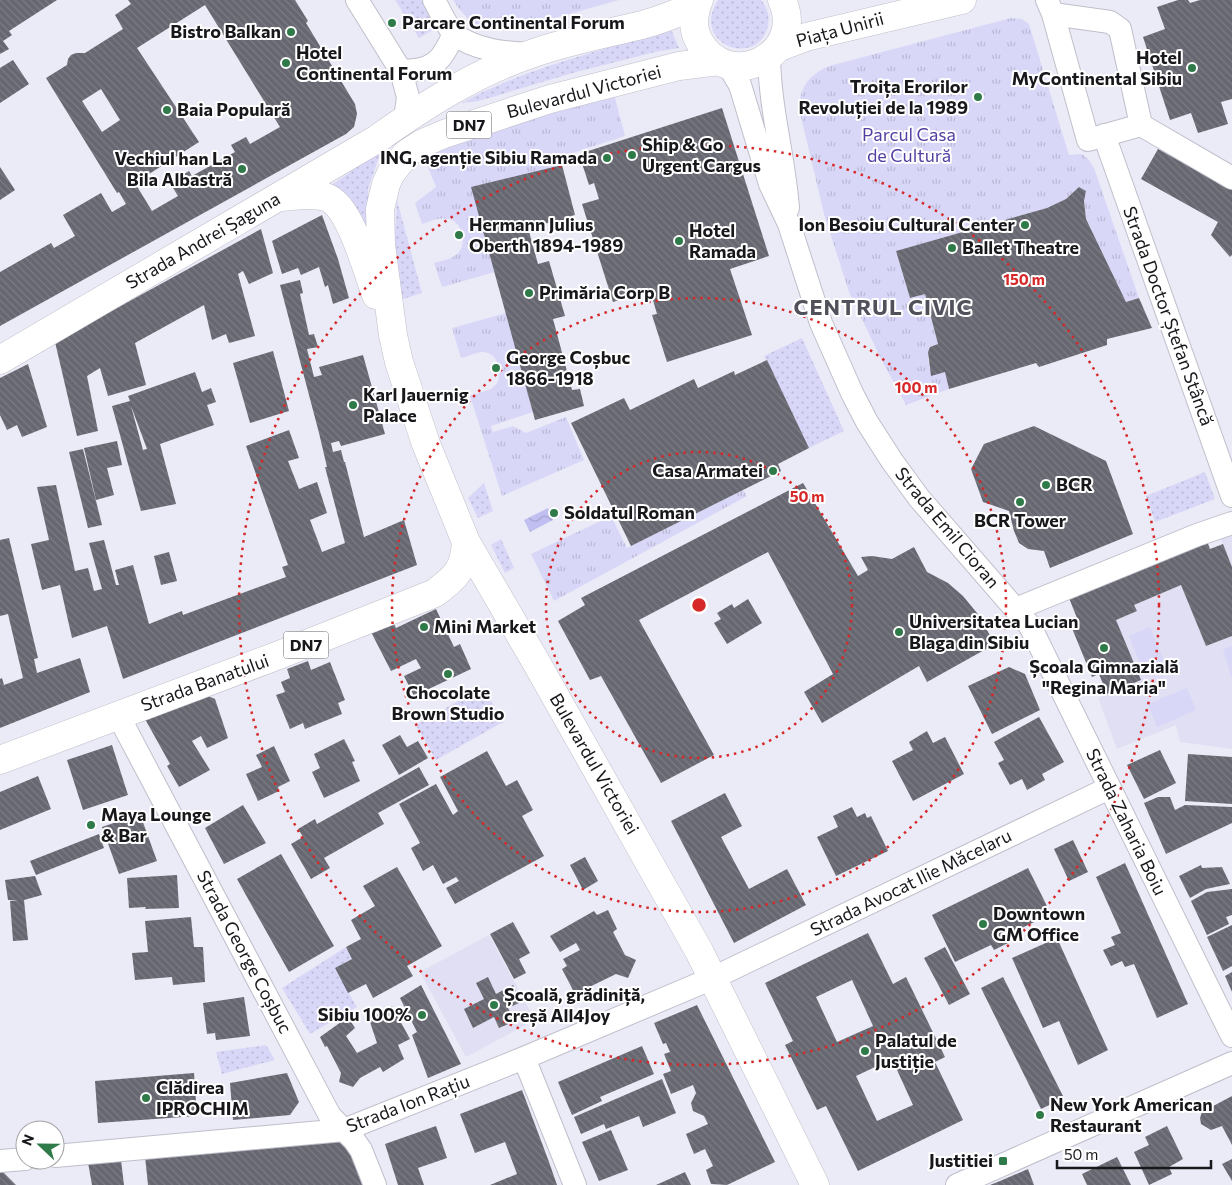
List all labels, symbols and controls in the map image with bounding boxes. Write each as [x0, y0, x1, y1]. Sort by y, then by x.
street label: Piața Unirii [793, 7, 886, 52]
place label: Parcare Continental Forum [402, 11, 625, 33]
marker: Parcare Continental Forum [386, 17, 398, 29]
place label: Bistro Balkan [170, 20, 281, 42]
marker: Bistro Balkan [285, 26, 297, 38]
place label: Hotel Continental Forum [296, 41, 452, 84]
place label: Hotel MyContinental Sibiu [1012, 46, 1182, 89]
marker: Hotel Continental Forum [280, 57, 292, 69]
street label: Bulevardul Victoriei [504, 60, 663, 122]
marker: Hotel MyContinental Sibiu [1186, 62, 1198, 74]
place label: Troița Erorilor Revoluției de la 1989 [798, 75, 969, 119]
marker: Troița Erorilor Revoluției de la 1989 [972, 91, 984, 103]
place label: Baia Populară [177, 98, 290, 120]
marker: Baia Populară [161, 104, 173, 116]
road number: DN7 [446, 112, 492, 138]
park label: Parcul Casa de Cultură [862, 123, 956, 166]
place label: Ship & Go Urgent Cargus [642, 133, 761, 176]
place label: ING, agenție Sibiu Ramada [380, 146, 597, 169]
place label: Vechiul han La Bila Albastră [115, 147, 232, 190]
marker: Ship & Go Urgent Cargus [626, 149, 638, 161]
marker: ING, agenție Sibiu Ramada [601, 152, 613, 164]
marker: Vechiul han La Bila Albastră [236, 163, 248, 175]
street label: Strada Andrei Șaguna [121, 187, 284, 294]
street label: Strada Doctor Ștefan Stâncă [1118, 203, 1219, 429]
place label: Hermann Julius Oberth 1894-1989 [469, 213, 623, 256]
place label: Ion Besoiu Cultural Center [798, 213, 1016, 235]
place label: Hotel Ramada [689, 219, 756, 262]
marker: Ion Besoiu Cultural Center [1019, 219, 1031, 231]
marker: Hermann Julius Oberth 1894-1989 [453, 229, 465, 241]
marker: Hotel Ramada [673, 235, 685, 247]
place label: Ballet Theatre [962, 236, 1079, 258]
marker: Ballet Theatre [946, 242, 958, 254]
text: 150 m [1003, 270, 1045, 288]
place label: Primăria Corp B [539, 281, 670, 303]
marker: Primăria Corp B [523, 287, 535, 299]
district label: CENTRUL CIVIC [793, 293, 973, 320]
place label: George Coșbuc 1866-1918 [506, 346, 631, 389]
marker: George Coșbuc 1866-1918 [490, 362, 502, 374]
text: 100 m [895, 378, 937, 396]
place label: Karl Jauernig Palace [363, 383, 469, 426]
marker: Karl Jauernig Palace [347, 399, 359, 411]
place label: Casa Armatei [652, 459, 763, 481]
street label: Strada Emil Cioran [891, 462, 1005, 592]
marker: Casa Armatei [767, 465, 779, 477]
place label: BCR [1056, 473, 1093, 495]
marker: BCR [1040, 479, 1052, 491]
text: 50 m [790, 487, 824, 505]
marker: BCR Tower [1014, 496, 1026, 508]
place label: Soldatul Roman [564, 501, 695, 523]
marker: Soldatul Roman [548, 507, 560, 519]
place label: BCR Tower [974, 509, 1067, 531]
centre of rings [690, 596, 708, 614]
place label: Universitatea Lucian Blaga din Sibiu [909, 610, 1078, 653]
place label: Mini Market [434, 615, 537, 637]
marker: Mini Market [418, 621, 430, 633]
marker: Universitatea Lucian Blaga din Sibiu [893, 626, 905, 638]
road number: DN7 [284, 632, 328, 658]
marker: Școala Gimnazială "Regina Maria" [1098, 642, 1110, 654]
street label: Strada Banatului [138, 649, 272, 715]
place label: Școala Gimnazială "Regina Maria" [1029, 655, 1179, 698]
marker: Chocolate Brown Studio [442, 668, 454, 680]
place label: Chocolate Brown Studio [391, 681, 505, 724]
street label: Bulevardul Victoriei [546, 689, 644, 838]
street label: Strada Zaharia Boiu [1082, 745, 1172, 898]
place label: Maya Lounge & Bar [101, 803, 211, 846]
marker: Maya Lounge & Bar [85, 819, 97, 831]
street label: Strada Avocat Ilie Măcelaru [806, 824, 1015, 940]
street label: Strada George Coșbuc [192, 866, 297, 1037]
place label: Downtown GM Office [993, 902, 1085, 945]
marker: Downtown GM Office [977, 918, 989, 930]
place label: Școală, grădiniță, creșă All4Joy [504, 983, 645, 1027]
marker: Școală, grădiniță, creșă All4Joy [488, 999, 500, 1011]
place label: Sibiu 100% [318, 1003, 412, 1025]
marker: Sibiu 100% [416, 1009, 428, 1021]
place label: Palatul de Justiție [875, 1029, 957, 1073]
marker: Palatul de Justiție [859, 1045, 871, 1057]
street label: Strada Ion Rațiu [343, 1069, 473, 1138]
place label: Clădirea IPROCHIM [156, 1076, 249, 1119]
marker: Clădirea IPROCHIM [140, 1092, 152, 1104]
place label: New York American Restaurant [1050, 1093, 1213, 1136]
marker: New York American Restaurant [1034, 1109, 1046, 1121]
north arrow [15, 1120, 65, 1170]
text: N [18, 1132, 37, 1148]
scale bar [1057, 1138, 1211, 1170]
text: 50 m [1064, 1145, 1098, 1163]
place label: Justitiei [929, 1149, 993, 1171]
marker: Justitiei [997, 1155, 1009, 1167]

